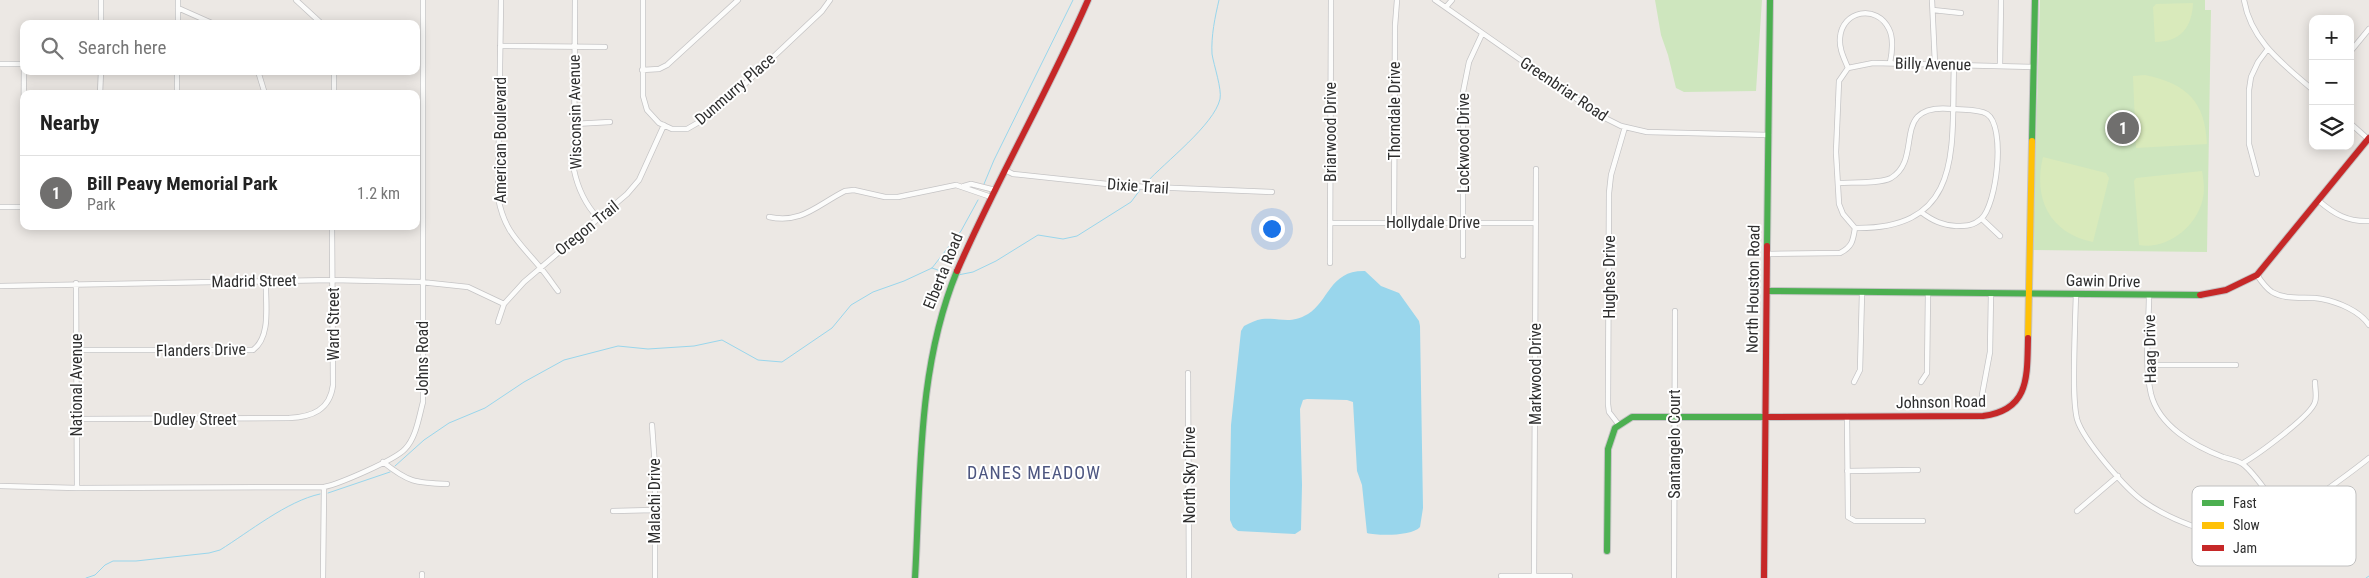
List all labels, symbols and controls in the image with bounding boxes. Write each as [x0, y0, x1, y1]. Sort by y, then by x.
map controls [2309, 15, 2354, 150]
button: + [2309, 15, 2354, 60]
search box [20, 20, 420, 75]
icon: search [38, 34, 66, 62]
text: Search here [78, 36, 166, 59]
street label: Dunmurry Place [691, 49, 779, 129]
street label: Greenbriar Road [1517, 53, 1611, 125]
street label: Wisconsin Avenue [564, 54, 586, 170]
street label: Billy Avenue [1895, 54, 1971, 74]
button: − [2309, 60, 2354, 105]
street label: Thorndale Drive [1385, 61, 1404, 161]
street label: American Boulevard [491, 77, 510, 203]
street label: Briarwood Drive [1321, 82, 1340, 182]
street label: Lockwood Drive [1454, 93, 1473, 193]
button: layers [2309, 105, 2354, 150]
pin: 1 [2107, 109, 2139, 147]
text: Nearby [40, 111, 99, 135]
text: Bill Peavy Memorial Park [87, 172, 278, 195]
street label: Dixie Trail [1107, 174, 1169, 198]
text: 1 [52, 184, 60, 203]
text: 1.2 km [357, 184, 400, 203]
text: Park [87, 195, 116, 214]
street label: Oregon Trail [551, 197, 623, 259]
street label: Hollydale Drive [1386, 213, 1480, 232]
your location [1259, 216, 1285, 242]
street label: North Houston Road [1742, 225, 1764, 353]
street label: Elberta Road [919, 230, 967, 312]
street label: Hughes Drive [1600, 235, 1619, 319]
street label: Madrid Street [211, 271, 297, 291]
street label: Gawin Drive [2066, 271, 2140, 291]
street label: Ward Street [324, 287, 343, 361]
street label: Haag Drive [2140, 314, 2160, 384]
street label: Johns Road [413, 321, 432, 395]
street label: Markwood Drive [1526, 323, 1545, 425]
street label: National Avenue [67, 334, 86, 436]
street label: Flanders Drive [156, 340, 246, 360]
street label: Santangelo Court [1665, 389, 1684, 499]
street label: Johnson Road [1896, 392, 1986, 412]
street label: Dudley Street [153, 410, 237, 429]
street label: North Sky Drive [1180, 426, 1199, 524]
street label: Malachi Drive [645, 458, 664, 544]
district label: DANES MEADOW [967, 462, 1101, 483]
legend [2192, 486, 2356, 566]
text: Fast [2233, 495, 2257, 511]
text: Slow [2233, 517, 2260, 533]
text: Jam [2233, 540, 2257, 556]

